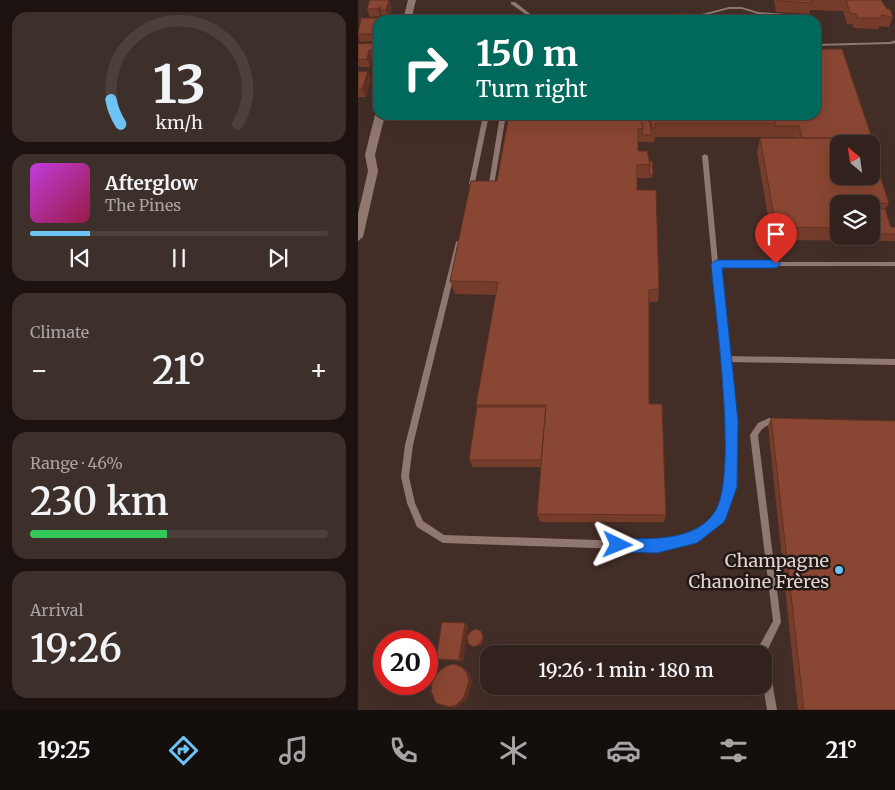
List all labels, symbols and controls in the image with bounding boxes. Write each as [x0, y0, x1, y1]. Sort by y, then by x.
text: 150 m [476, 32, 578, 76]
icon: right [393, 35, 458, 100]
text: 13 [153, 52, 205, 117]
text: Turn right [476, 75, 587, 103]
text: km/h [155, 111, 203, 134]
north arrow [830, 135, 880, 185]
map controls [830, 135, 880, 245]
text: Afterglow [105, 171, 198, 195]
text: The Pines [105, 195, 181, 215]
button: layers [830, 195, 880, 245]
pin [755, 213, 797, 264]
icon: arrive [762, 220, 790, 248]
icon: previous [66, 244, 94, 272]
icon: pause [165, 244, 193, 272]
icon: next [264, 244, 292, 272]
text: Climate [30, 322, 89, 342]
text: 21° [152, 347, 206, 394]
text: − [30, 352, 49, 388]
text: + [309, 352, 328, 388]
text: Range · 46% [30, 453, 123, 473]
text: 230 km [30, 478, 169, 525]
position arrow [591, 518, 643, 570]
place label: Champagne Chanoine Frères [688, 549, 829, 593]
marker: Champagne Chanoine Frères [833, 564, 845, 576]
text: Arrival [30, 600, 83, 620]
text: 19:26 [30, 625, 122, 672]
speed limit sign: 20 [373, 630, 438, 695]
text: 19:26 · 1 min · 180 m [538, 658, 714, 682]
icon: directions [166, 733, 201, 768]
icon: music [276, 733, 311, 768]
icon: phone [386, 733, 421, 768]
icon: climate [496, 733, 531, 768]
icon: car [606, 733, 641, 768]
icon: filters [716, 733, 751, 768]
text: 19:25 [38, 736, 91, 764]
text: 21° [826, 736, 857, 764]

